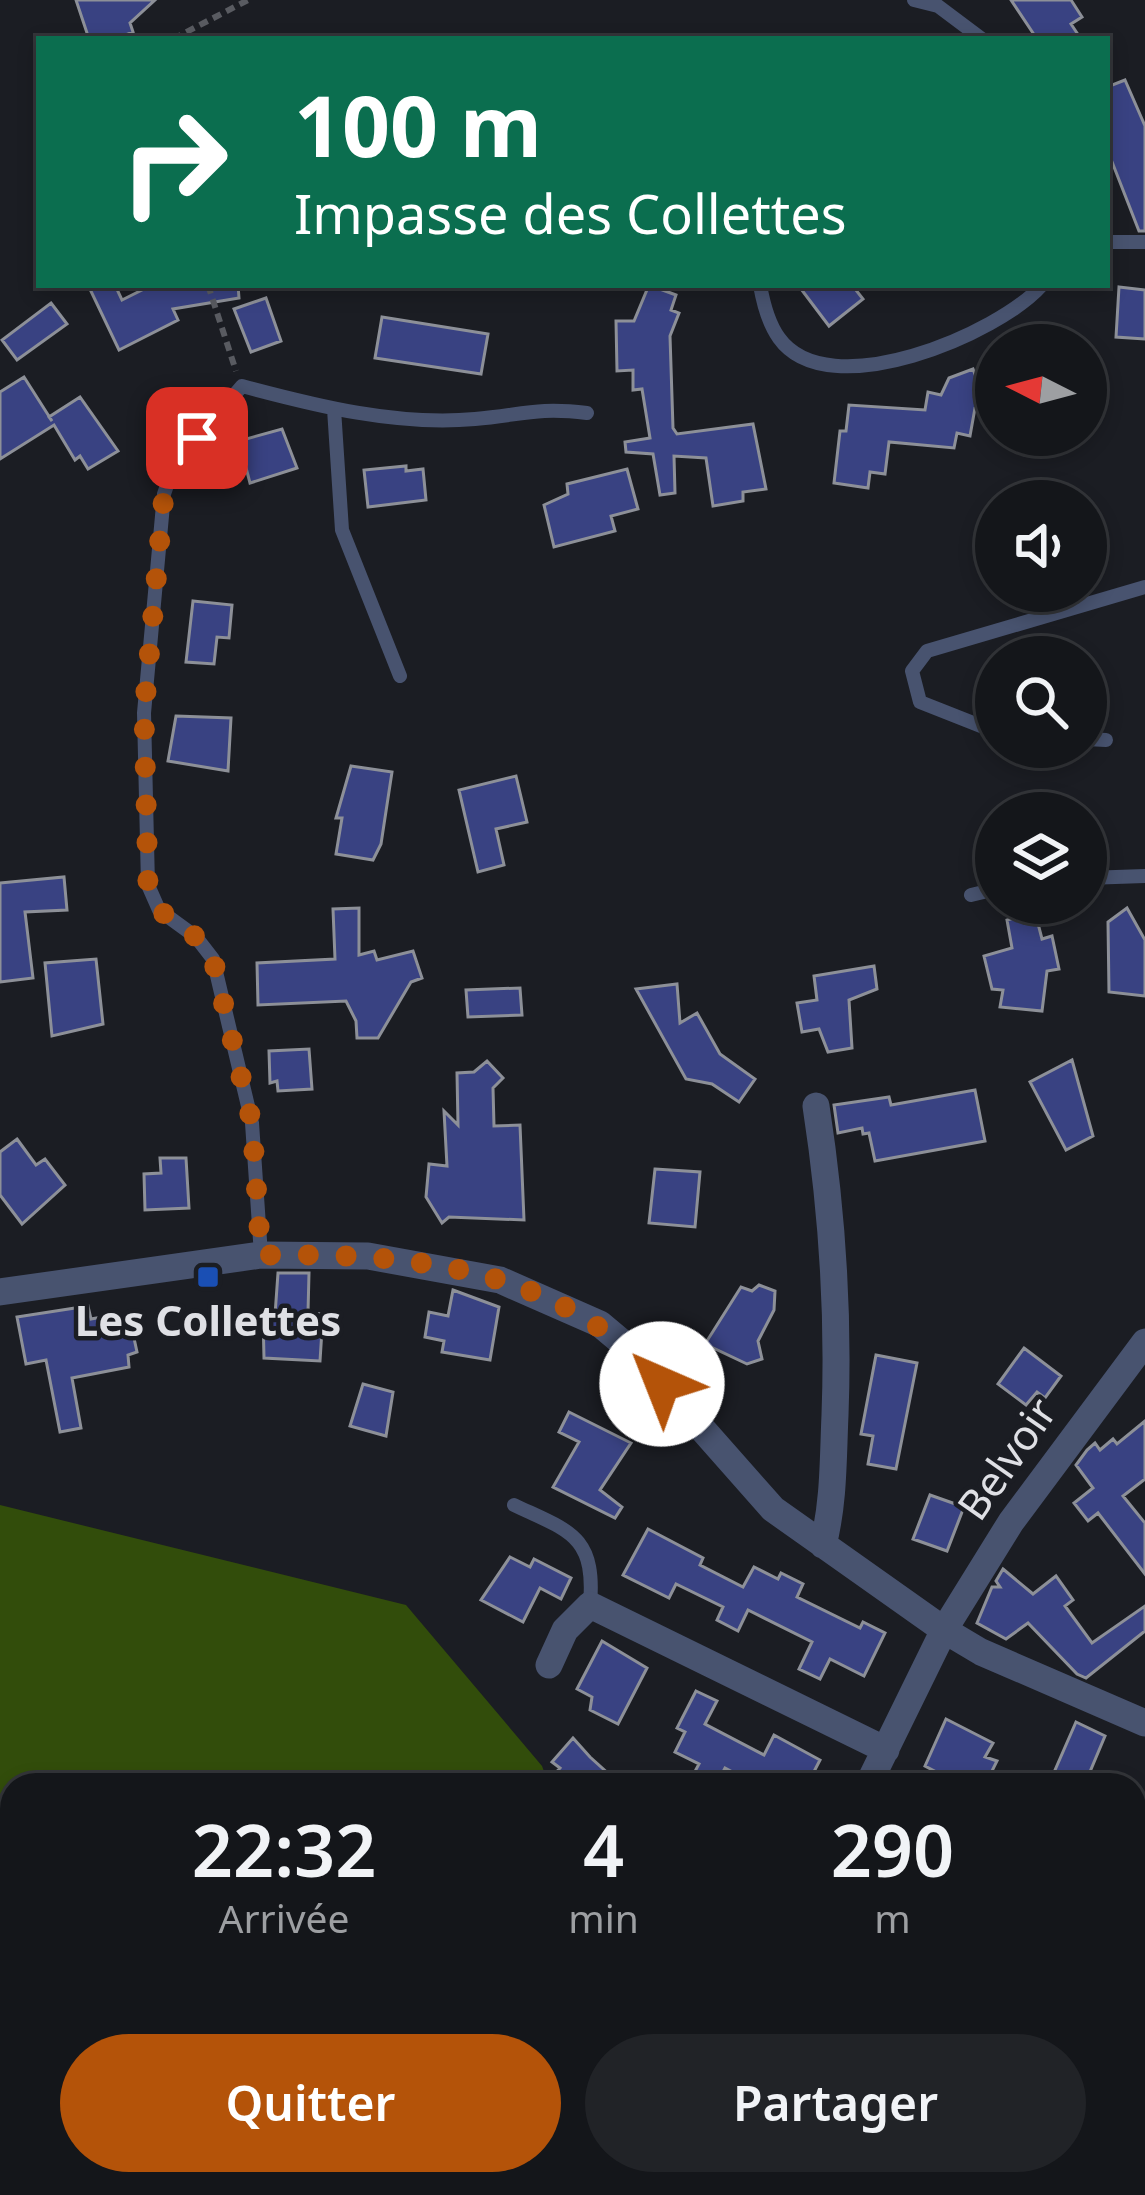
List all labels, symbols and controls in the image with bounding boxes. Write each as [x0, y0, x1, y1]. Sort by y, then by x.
text: 100 m [294, 67, 542, 182]
icon: right [96, 84, 252, 240]
text: Impasse des Collettes [294, 176, 847, 250]
north arrow [975, 324, 1107, 456]
map controls [975, 324, 1107, 924]
pin [146, 387, 248, 489]
icon: arrive [164, 405, 230, 471]
button: sound [975, 480, 1107, 612]
button: search [975, 636, 1107, 768]
button: layers [975, 792, 1107, 924]
marker: Les Collettes [195, 1264, 221, 1290]
place label: Les Collettes [75, 1291, 341, 1348]
position arrow [599, 1321, 725, 1447]
street label: Belvoir [943, 1386, 1068, 1531]
text: 22:32 [192, 1800, 376, 1898]
text: 4 [583, 1800, 624, 1898]
text: 290 [831, 1800, 954, 1898]
text: Arrivée [219, 1891, 350, 1944]
text: min [568, 1891, 639, 1944]
text: m [874, 1891, 911, 1944]
button: Quitter [60, 2034, 561, 2172]
button: Partager [585, 2034, 1086, 2172]

